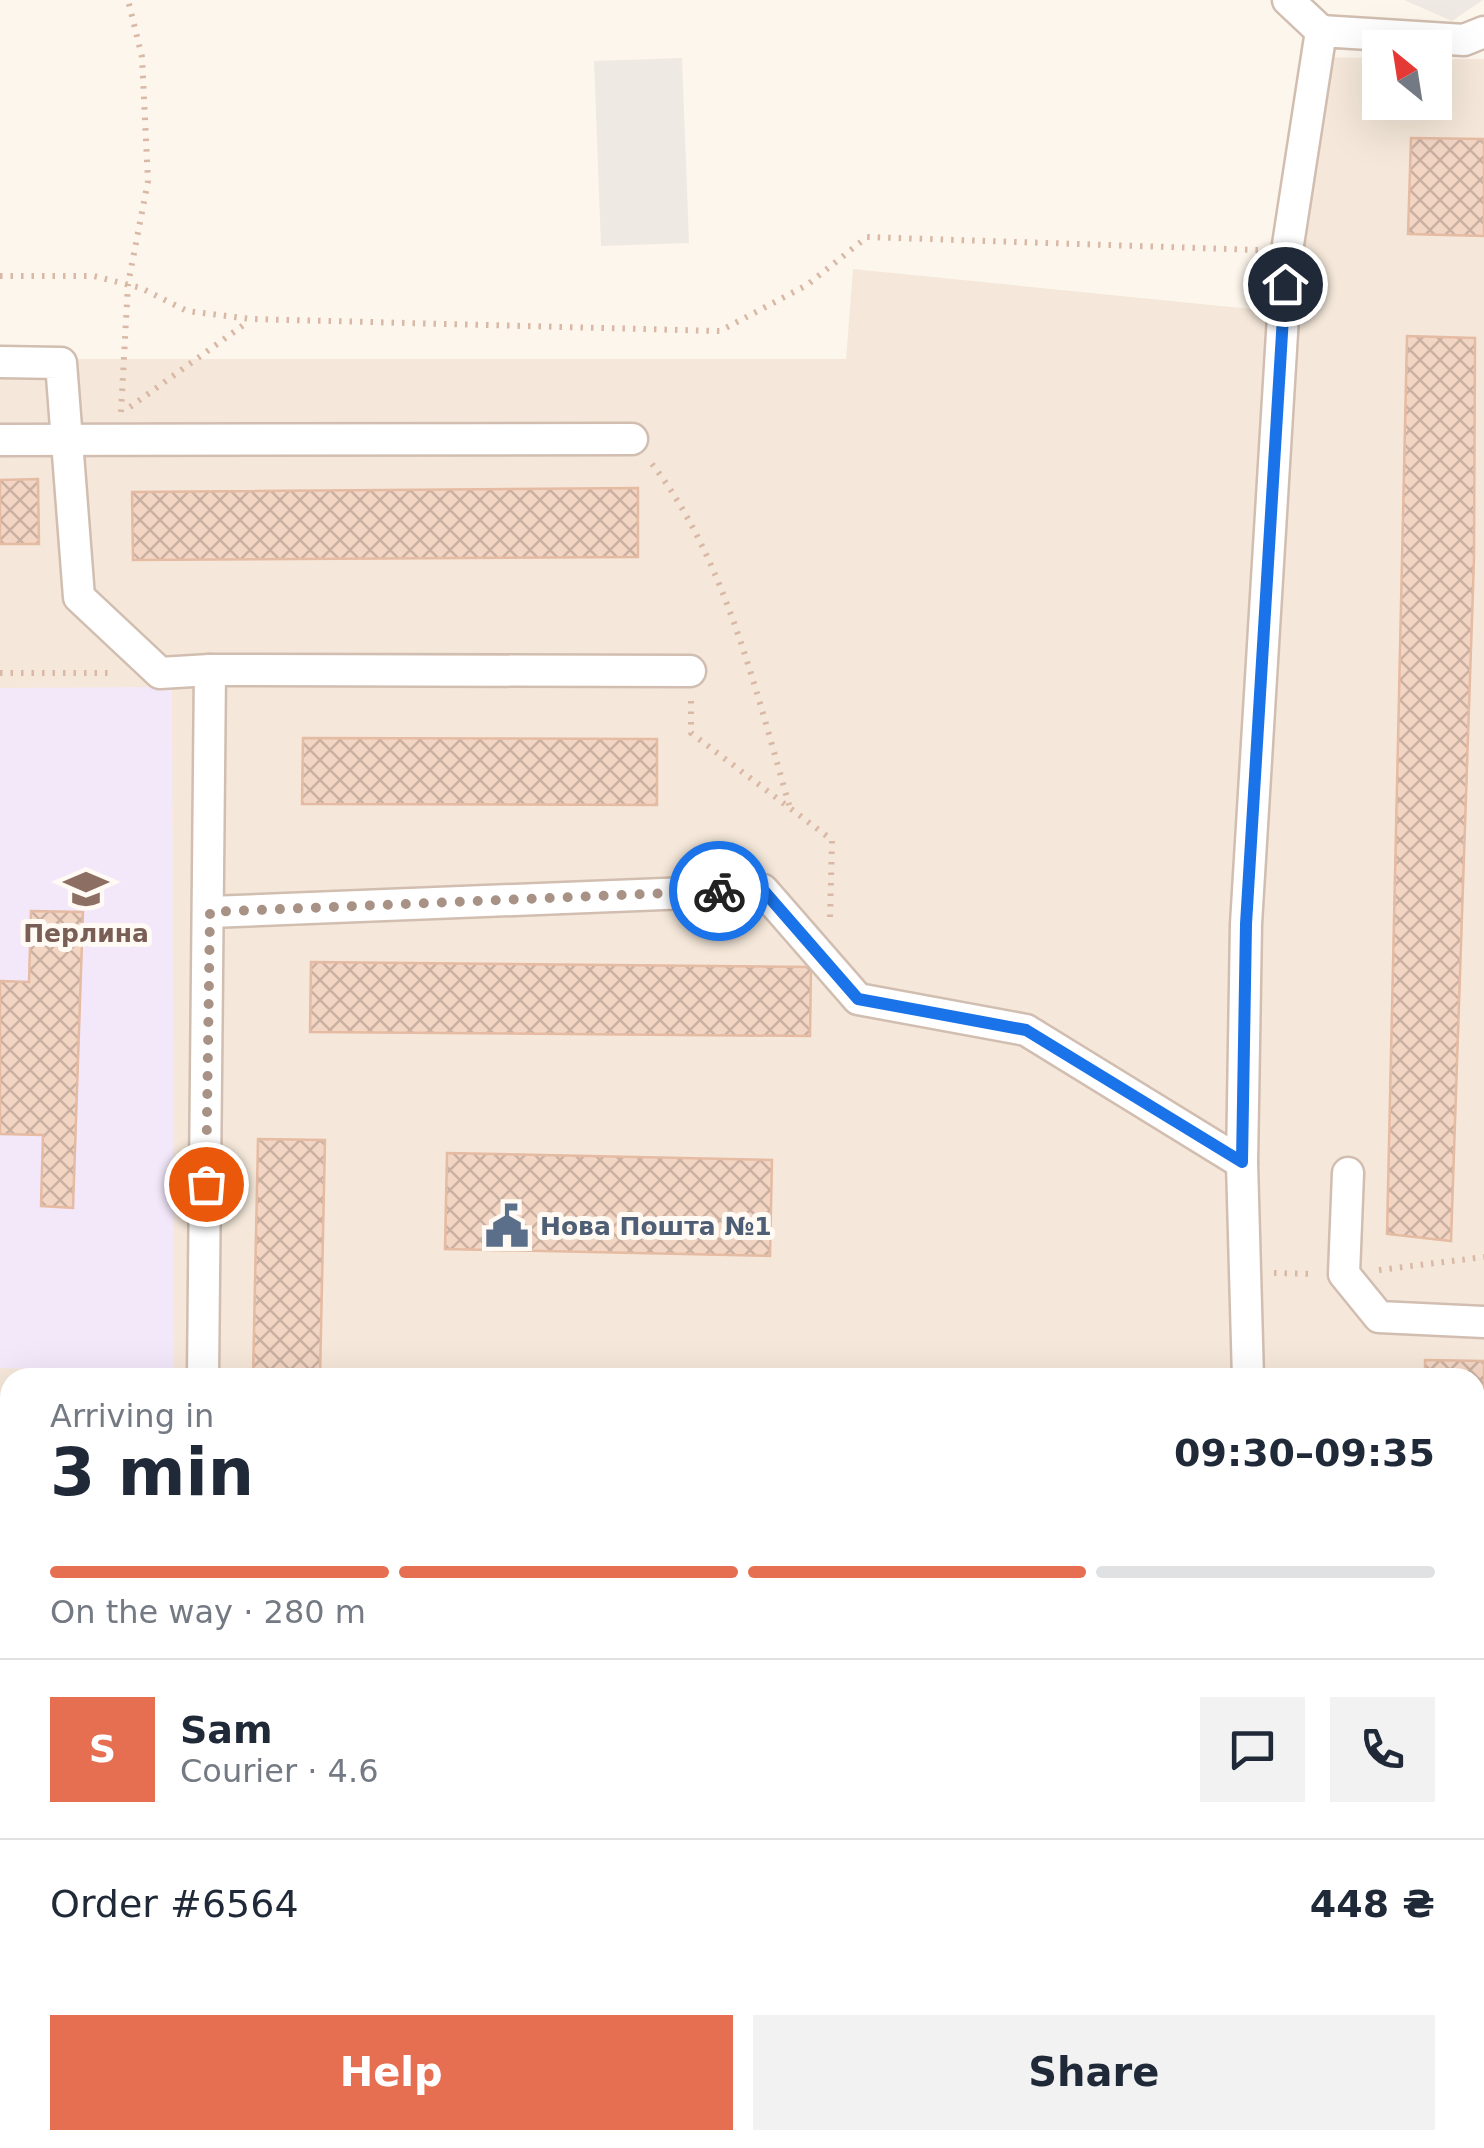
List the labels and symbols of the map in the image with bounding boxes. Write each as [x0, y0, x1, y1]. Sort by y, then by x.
north arrow [1362, 30, 1452, 120]
pin [1243, 242, 1328, 327]
courier [669, 841, 769, 941]
school or university icon: Перлина [62, 865, 110, 913]
place label: Перлина [23, 919, 149, 948]
pin [164, 1142, 249, 1227]
public building icon: Нова Пошта №1 [483, 1202, 531, 1250]
place label: Нова Пошта №1 [540, 1212, 772, 1241]

